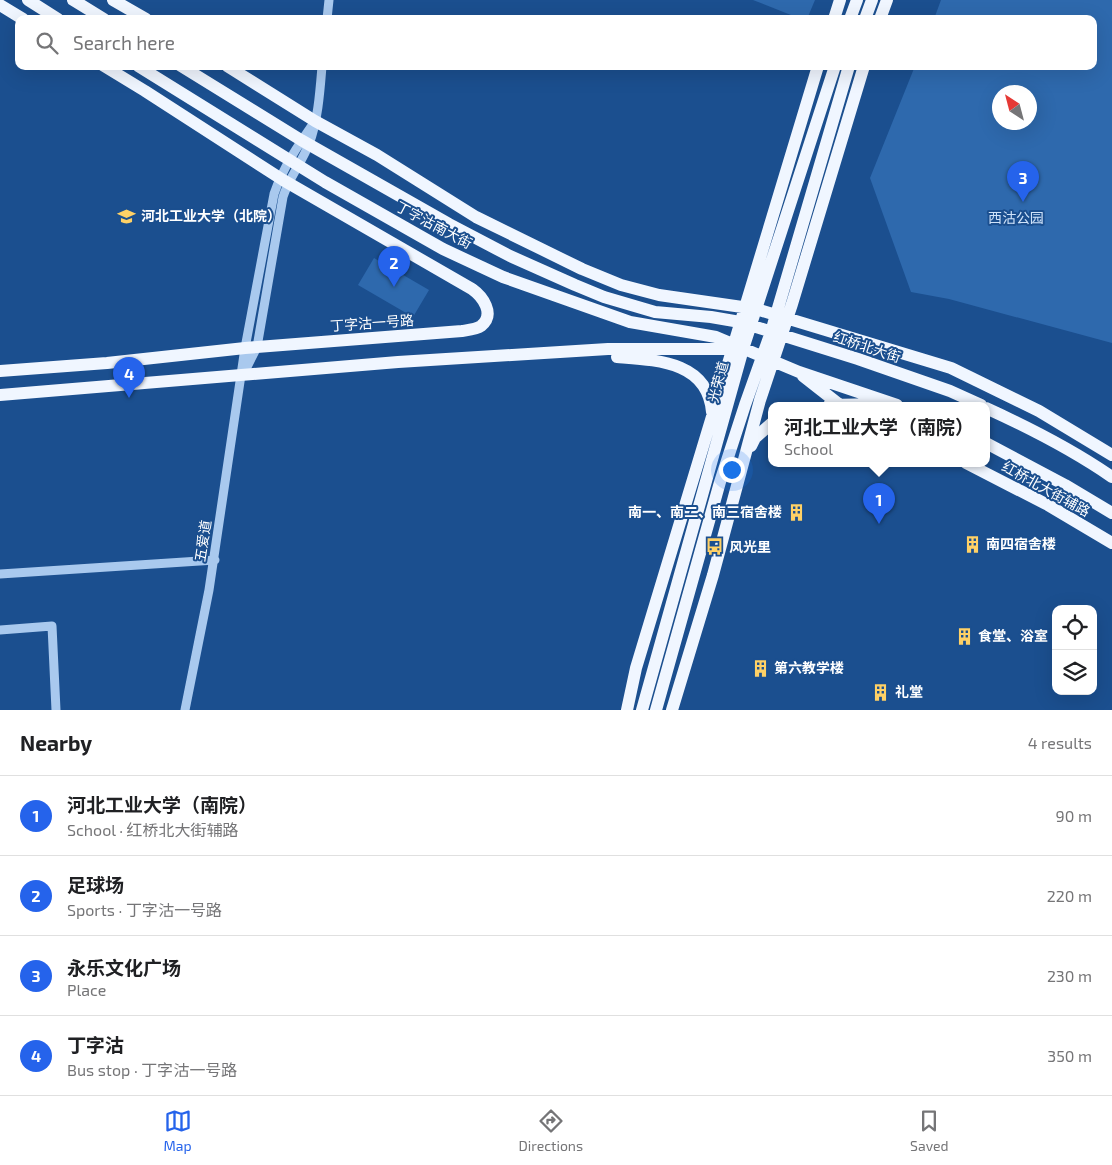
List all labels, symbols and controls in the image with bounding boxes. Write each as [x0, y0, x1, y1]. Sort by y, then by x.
search box [15, 15, 1097, 70]
icon: search [33, 29, 61, 57]
text: Search here [73, 31, 175, 54]
north arrow [992, 85, 1037, 130]
pin: 3 [1007, 161, 1039, 202]
street label: 丁字沽南大街 [393, 197, 475, 252]
school or university icon: 河北工业大学（北院） [117, 206, 137, 226]
place label: 河北工业大学（北院） [141, 207, 281, 224]
park label: 西沽公园 [988, 209, 1044, 226]
pin: 2 [378, 246, 410, 287]
street label: 丁字沽一号路 [329, 311, 414, 334]
street label: 红桥北大街 [831, 328, 903, 365]
pin: 4 [113, 357, 145, 398]
street label: 光荣道 [704, 359, 731, 404]
popup [768, 402, 990, 467]
text: 河北工业大学（南院） [784, 415, 974, 438]
text: School [784, 439, 833, 458]
your location [719, 457, 745, 483]
street label: 红桥北大街辅路 [999, 457, 1093, 520]
pin: 1 [863, 483, 895, 524]
building icon: 南一、南二、南三宿舍楼 [786, 502, 806, 522]
place label: 南一、南二、南三宿舍楼 [628, 503, 782, 520]
street label: 五爱道 [191, 519, 214, 563]
building icon: 南四宿舍楼 [962, 534, 982, 554]
place label: 南四宿舍楼 [986, 535, 1056, 552]
bus stop icon: 风光里 [705, 537, 725, 557]
place label: 风光里 [729, 538, 771, 555]
map controls [1052, 605, 1097, 695]
button: locate [1052, 605, 1097, 650]
building icon: 食堂、浴室 [954, 626, 974, 646]
place label: 食堂、浴室 [978, 627, 1048, 644]
button: layers [1052, 650, 1097, 695]
building icon: 第六教学楼 [750, 658, 770, 678]
place label: 第六教学楼 [774, 659, 844, 676]
building icon: 礼堂 [871, 682, 891, 702]
place label: 礼堂 [895, 683, 923, 700]
text: Nearby [20, 730, 92, 755]
text: 4 results [1028, 733, 1092, 752]
text: 河北工业大学（南院） [67, 793, 257, 816]
text: 1 [33, 806, 39, 825]
text: 90 m [1056, 806, 1092, 825]
text: School · 红桥北大街辅路 [67, 820, 239, 839]
text: 足球场 [67, 873, 124, 896]
text: 2 [31, 886, 41, 905]
text: 220 m [1047, 886, 1092, 905]
text: Sports · 丁字沽一号路 [67, 900, 222, 919]
text: 永乐文化广场 [67, 956, 181, 979]
text: 3 [31, 966, 41, 985]
text: 230 m [1047, 966, 1092, 985]
text: Place [67, 980, 106, 999]
text: 丁字沽 [67, 1033, 124, 1056]
text: 4 [31, 1046, 41, 1065]
text: 350 m [1047, 1046, 1092, 1065]
text: Bus stop · 丁字沽一号路 [67, 1060, 237, 1079]
tab: Map [163, 1107, 192, 1154]
tab: Directions [519, 1107, 583, 1154]
tab: Saved [910, 1107, 949, 1154]

